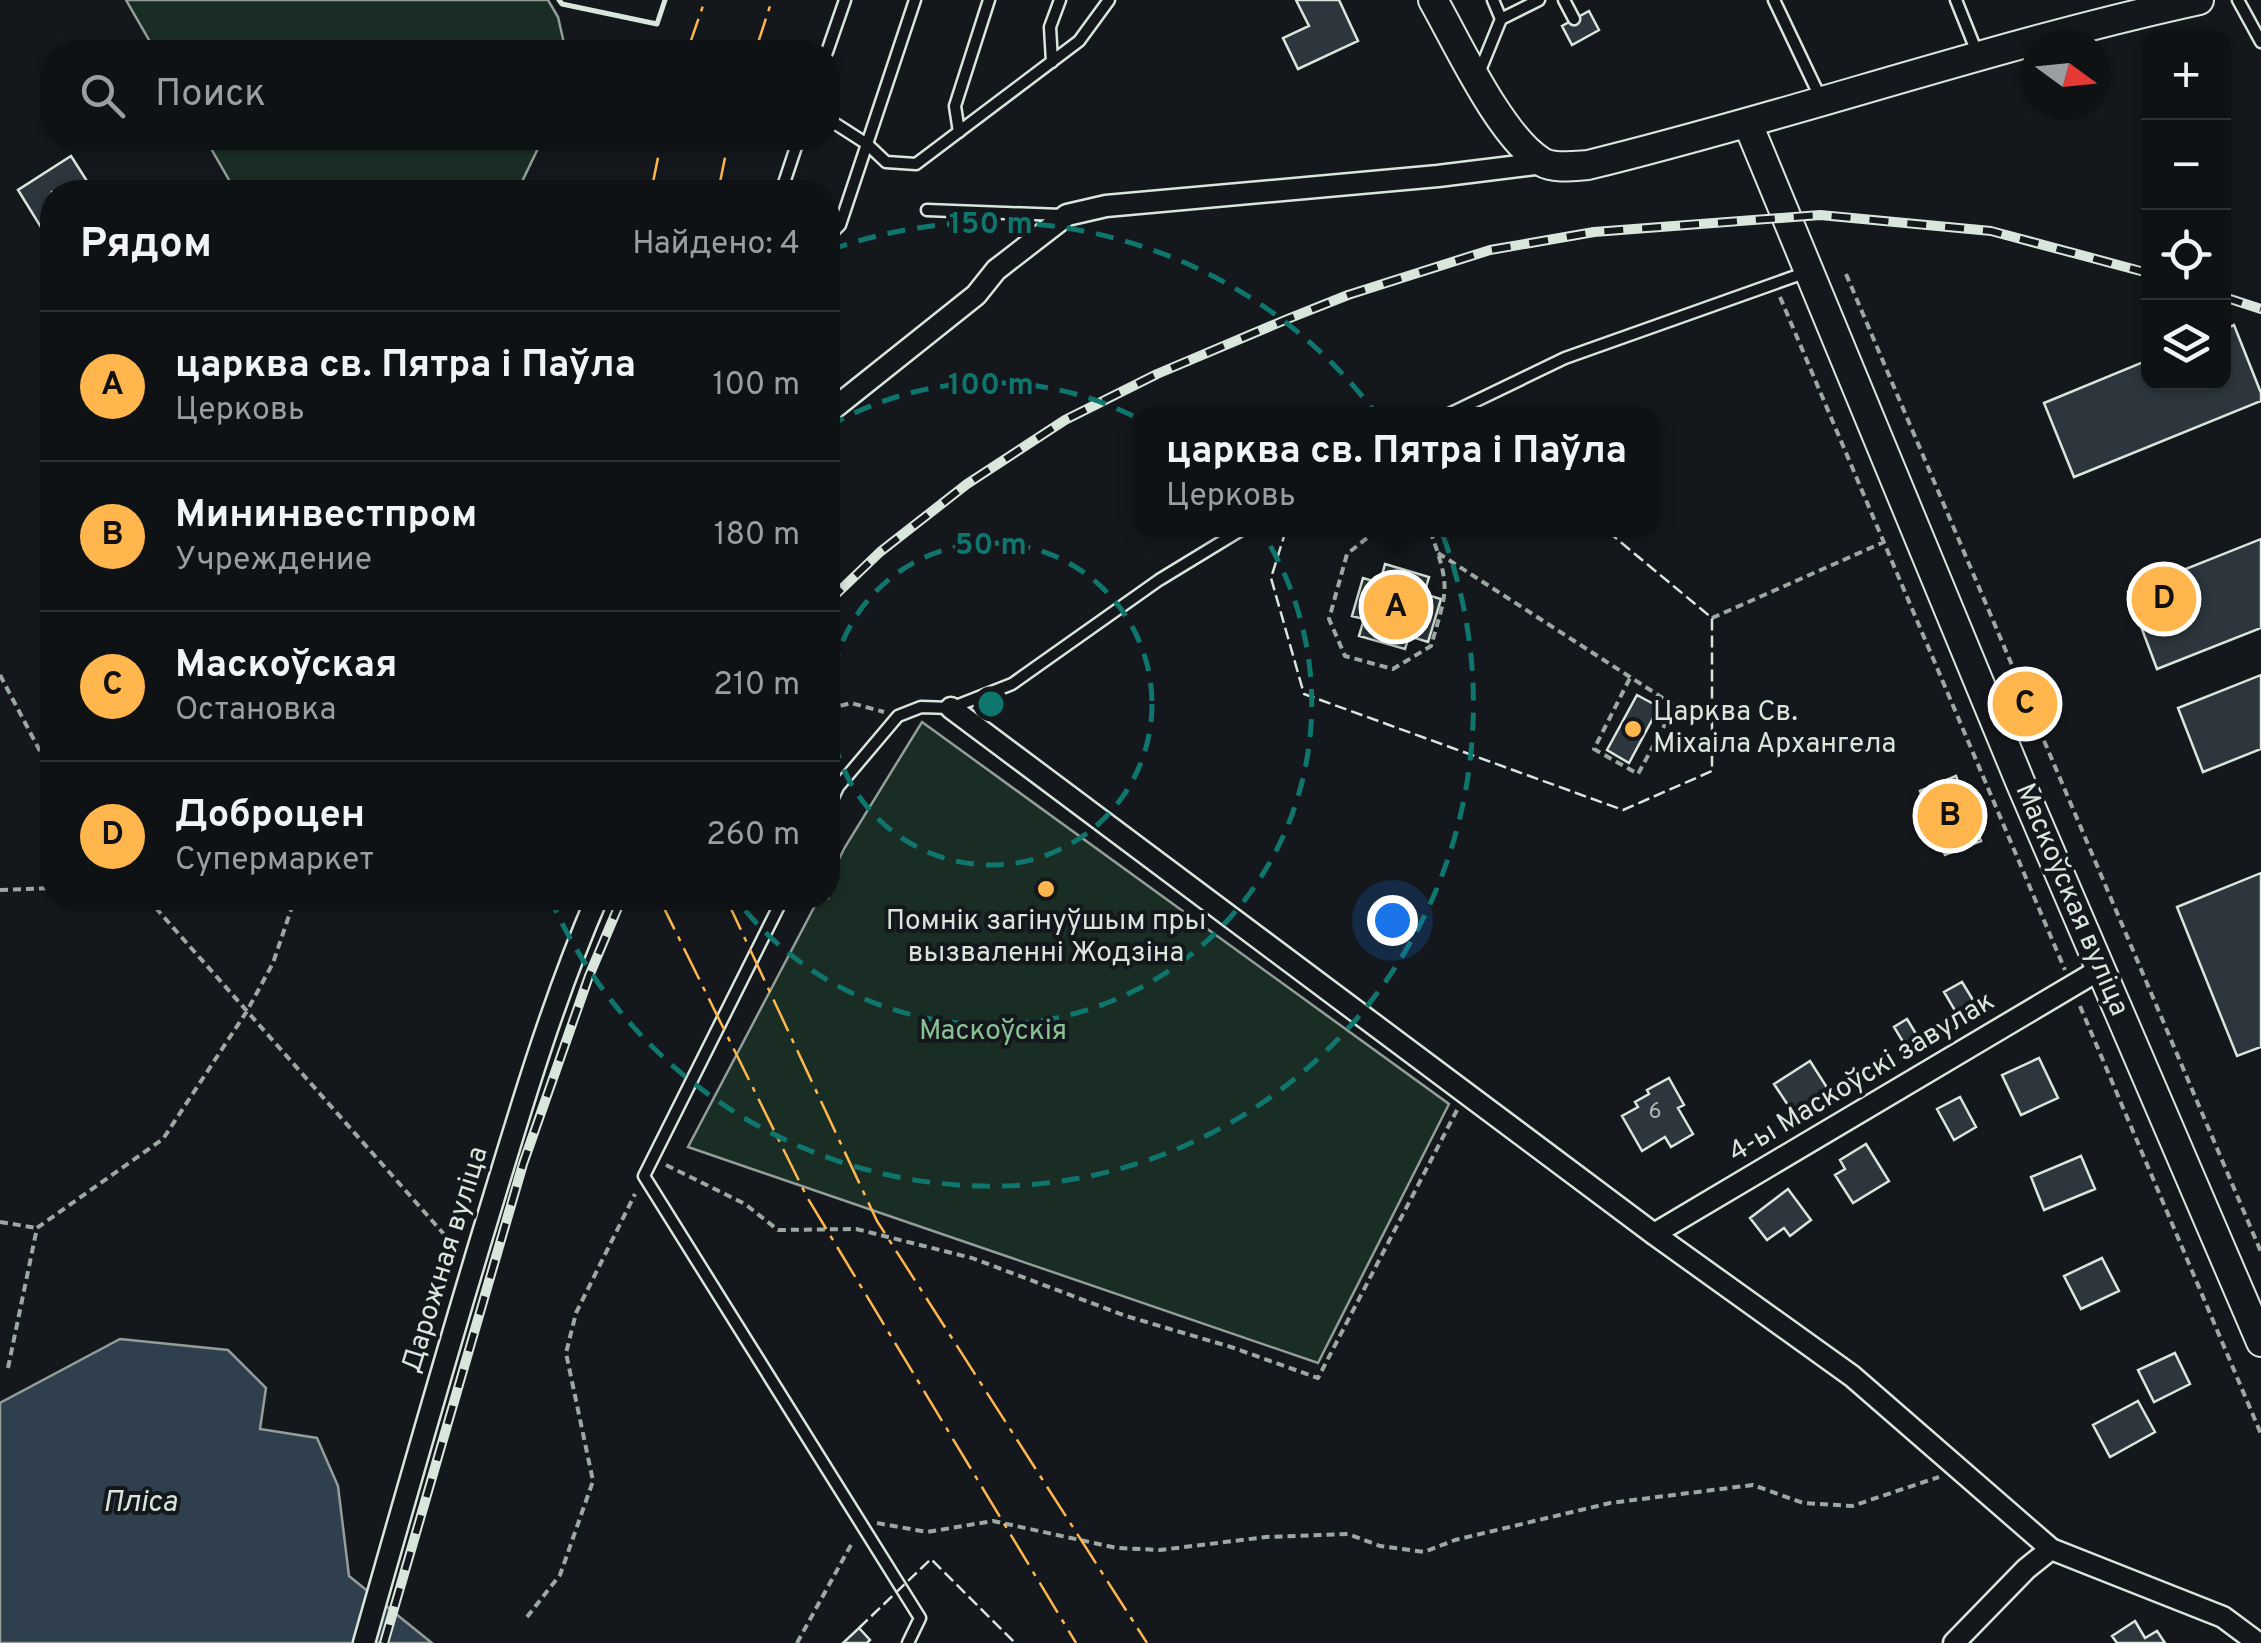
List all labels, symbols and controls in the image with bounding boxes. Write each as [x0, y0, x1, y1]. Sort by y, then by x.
north arrow [2021, 30, 2111, 120]
map controls [2141, 30, 2231, 390]
button: + [2141, 30, 2231, 120]
search box [40, 40, 840, 150]
icon: search [75, 68, 130, 123]
text: Поиск [155, 71, 266, 120]
button: − [2141, 120, 2231, 210]
text: 150 m [949, 207, 1033, 244]
button: locate [2141, 210, 2231, 300]
text: Рядом [80, 219, 212, 272]
text: Найдено: 4 [632, 225, 800, 265]
button: layers [2141, 300, 2231, 390]
text: царква св. Пятра і Паўла [175, 342, 636, 391]
text: A [101, 366, 124, 406]
text: 100 m [713, 366, 800, 406]
text: 100 m [948, 368, 1034, 405]
text: Церковь [175, 391, 305, 431]
popup [1134, 407, 1659, 537]
text: царква св. Пятра і Паўла [1166, 428, 1627, 477]
text: Церковь [1166, 477, 1296, 517]
text: Мининвестпром [175, 492, 477, 541]
text: B [101, 516, 124, 556]
text: 180 m [714, 516, 800, 556]
text: 50 m [955, 528, 1027, 565]
text: Учреждение [175, 541, 372, 581]
pin: D [2132, 562, 2196, 636]
pin: A [1364, 570, 1428, 644]
text: Маскоўская [175, 642, 397, 691]
text: C [102, 666, 123, 706]
text: 210 m [713, 666, 800, 706]
pin: C [1992, 666, 2058, 742]
centre of rings [973, 686, 1009, 722]
text: Остановка [175, 691, 336, 731]
place label: Царква Св. Міхаіла Архангела [1653, 695, 1896, 763]
marker: Царква Св. Міхаіла Архангела [1622, 718, 1644, 740]
pin: B [1918, 778, 1982, 854]
street label: Маскоўская вуліца [2006, 778, 2136, 1022]
text: Доброцен [175, 792, 365, 841]
text: D [101, 816, 124, 856]
text: 260 m [706, 816, 800, 856]
text: Супермаркет [175, 841, 374, 881]
marker: Помнік загінуўшым пры вызваленні Жодзіна [1035, 878, 1057, 900]
your location [1367, 895, 1418, 946]
place label: Помнік загінуўшым пры вызваленні Жодзіна [886, 904, 1206, 972]
street label: 4-ы Маскоўскі завулак [1722, 984, 2002, 1172]
park label: Маскоўскія [919, 1014, 1067, 1050]
house number: 6 [1648, 1099, 1662, 1126]
street label: Дарожная вуліца [394, 1142, 498, 1378]
water label: Пліса [103, 1485, 178, 1522]

